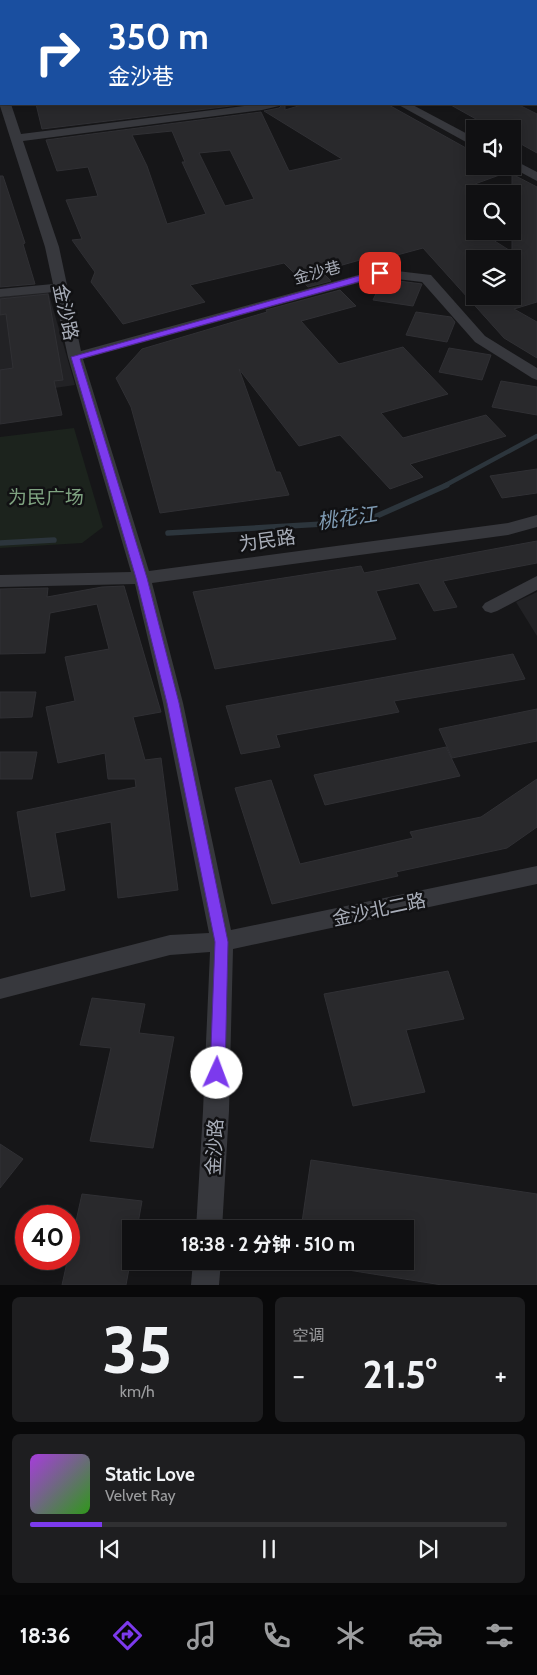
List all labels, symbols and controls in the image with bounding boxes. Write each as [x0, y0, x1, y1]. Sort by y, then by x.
text: 350 m [108, 15, 209, 58]
icon: right [25, 20, 90, 85]
text: 金沙巷 [108, 63, 174, 90]
map controls [466, 120, 521, 305]
button: sound [466, 120, 521, 175]
button: search [466, 185, 521, 240]
button: layers [466, 250, 521, 305]
pin [359, 252, 401, 294]
street label: 金沙巷 [291, 257, 343, 288]
icon: arrive [366, 259, 394, 287]
street label: 金沙路 [48, 282, 83, 342]
park label: 为民广场 [8, 486, 84, 509]
water label: 桃花江 [316, 502, 380, 534]
street label: 为民路 [237, 525, 297, 556]
street label: 金沙北二路 [330, 888, 428, 931]
position arrow [190, 1046, 242, 1098]
street label: 金沙路 [202, 1118, 227, 1176]
speed limit sign: 40 [15, 1205, 80, 1270]
text: 18:38 · 2 分钟 · 510 m [181, 1233, 355, 1256]
text: 35 [102, 1310, 172, 1389]
text: 空调 [293, 1326, 325, 1345]
text: 21.5° [363, 1351, 437, 1398]
text: − [293, 1358, 305, 1392]
text: + [495, 1358, 507, 1392]
text: km/h [120, 1382, 155, 1401]
text: Static Love [105, 1463, 195, 1486]
text: Velvet Ray [105, 1486, 176, 1505]
icon: previous [96, 1535, 124, 1563]
icon: pause [255, 1535, 283, 1563]
icon: next [414, 1535, 442, 1563]
icon: directions [110, 1618, 145, 1653]
icon: music [184, 1618, 219, 1653]
icon: phone [259, 1618, 294, 1653]
icon: climate [333, 1618, 368, 1653]
icon: car [408, 1618, 443, 1653]
icon: filters [482, 1618, 517, 1653]
text: 18:36 [20, 1622, 70, 1649]

